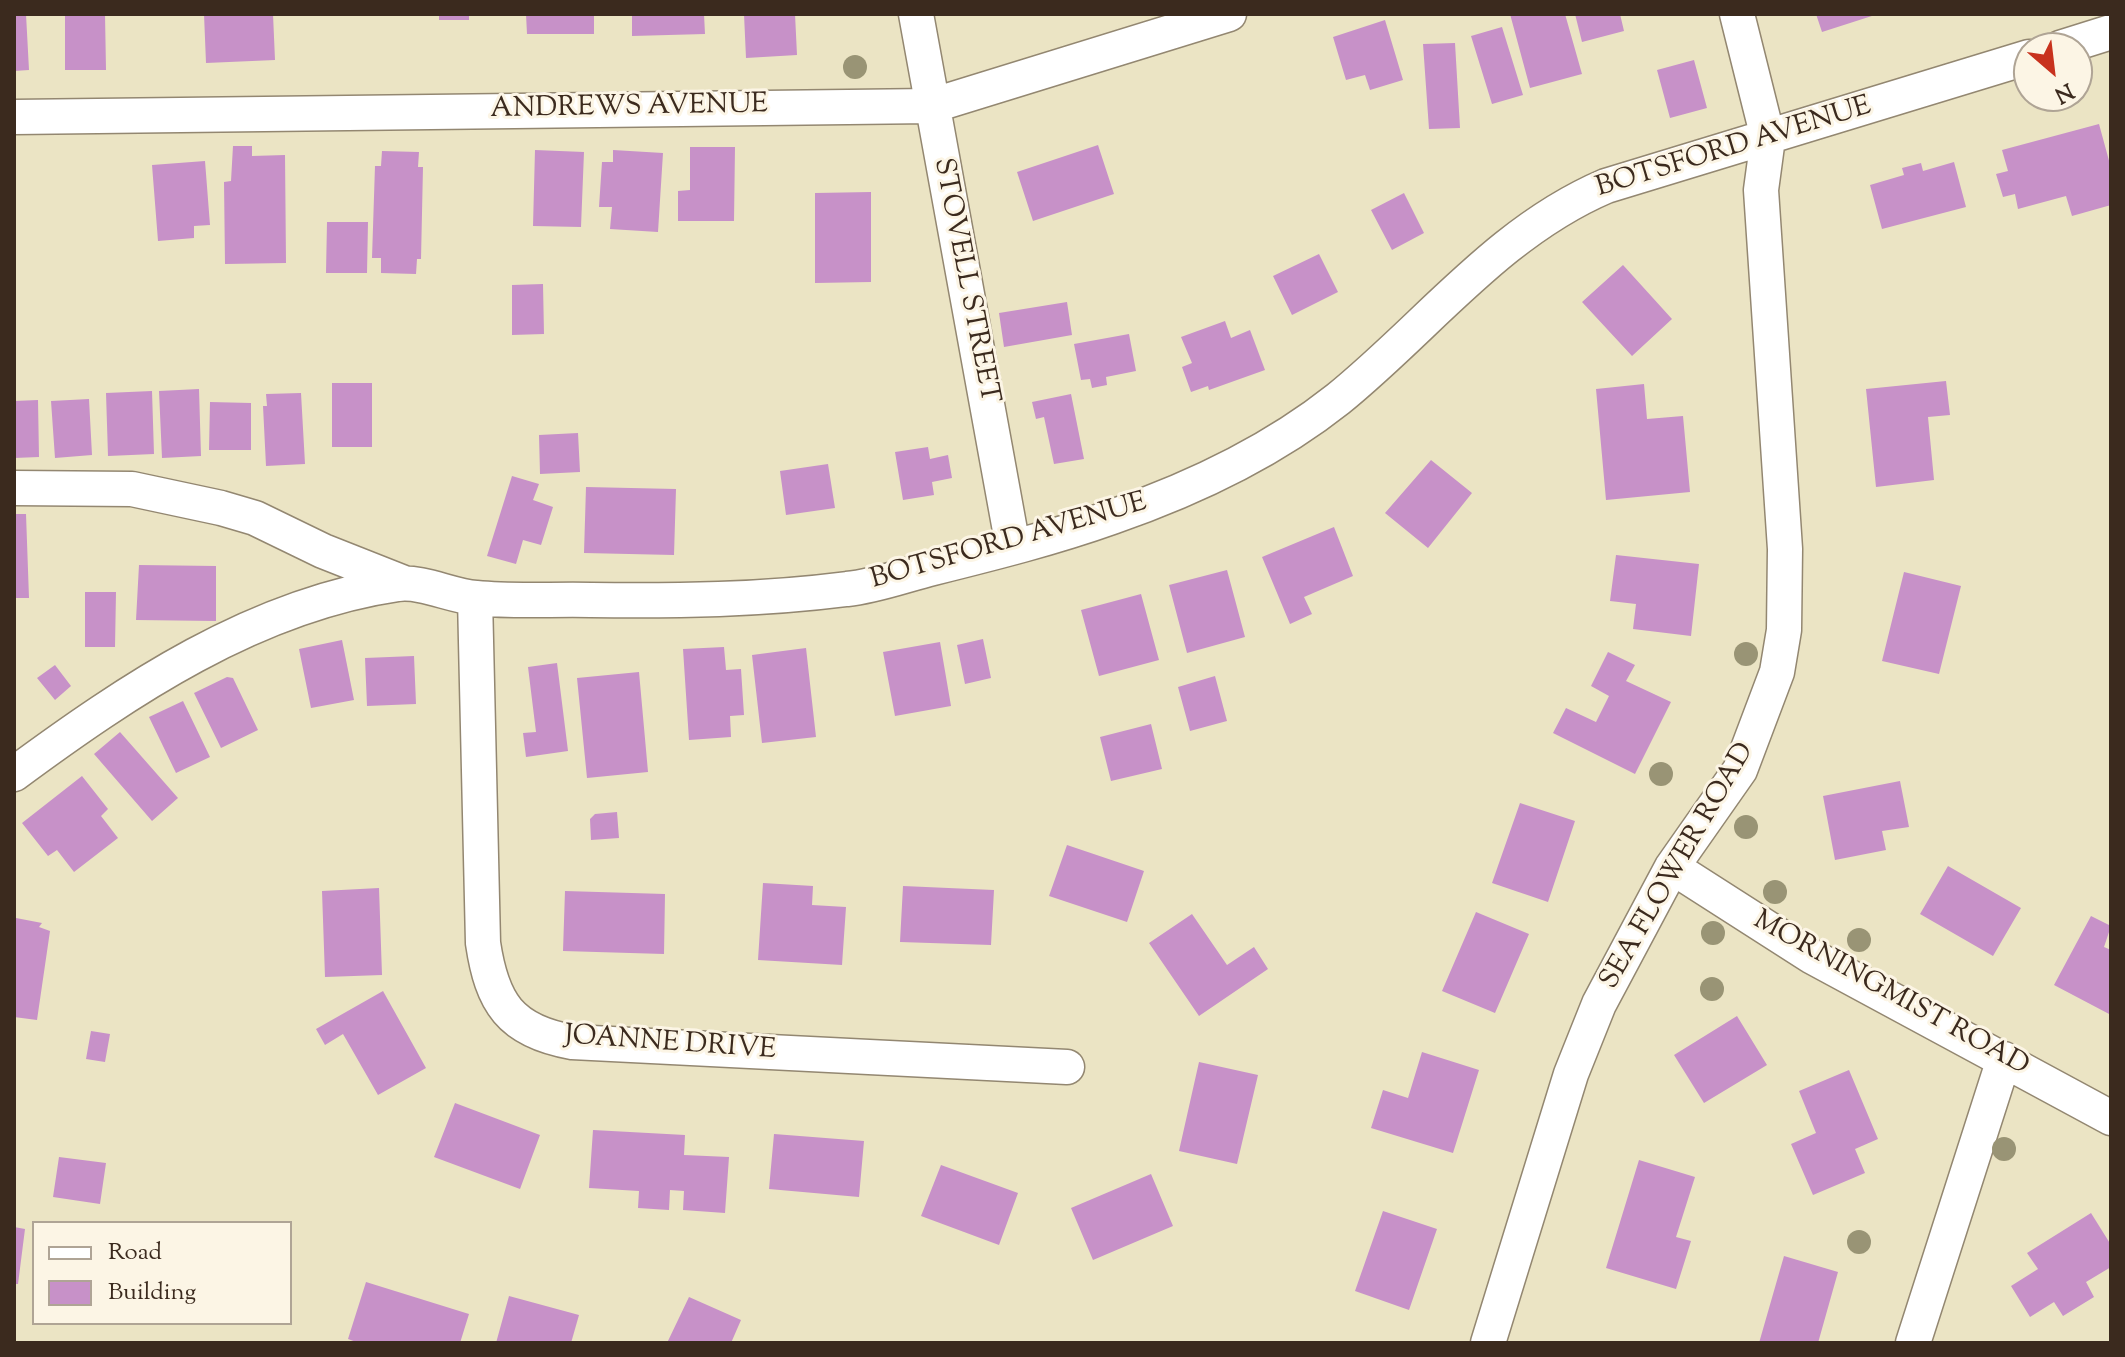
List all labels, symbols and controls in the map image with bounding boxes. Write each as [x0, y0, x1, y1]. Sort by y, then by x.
north arrow [2013, 32, 2093, 112]
text: N [2048, 73, 2079, 110]
street label: ANDREWS AVENUE [490, 90, 768, 128]
street label: BOTSFORD AVENUE [1592, 91, 1876, 207]
street label: STOVELL STREET [924, 156, 1004, 406]
street label: BOTSFORD AVENUE [867, 487, 1151, 599]
street label: SEA FLOWER ROAD [1595, 738, 1763, 996]
street label: MORNINGMIST ROAD [1746, 905, 2034, 1085]
street label: JOANNE DRIVE [563, 1021, 777, 1069]
legend [32, 1221, 292, 1325]
text: Road [108, 1236, 162, 1270]
text: Building [108, 1276, 196, 1310]

